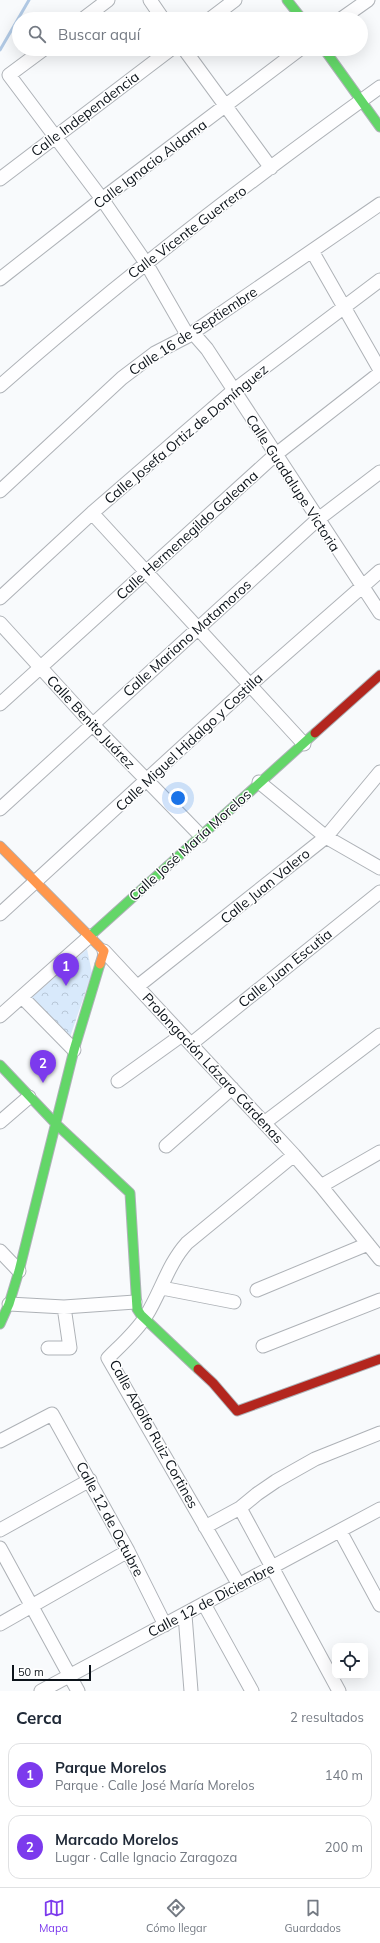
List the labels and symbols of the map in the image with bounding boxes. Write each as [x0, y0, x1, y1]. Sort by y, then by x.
street label: Calle Independencia [27, 68, 143, 160]
street label: Calle Ignacio Aldama [90, 115, 210, 213]
street label: Calle Vicente Guerrero [124, 181, 250, 283]
street label: Calle 16 de Septiembre [125, 283, 261, 379]
street label: Calle Josefa Ortiz de Domínguez [100, 360, 272, 508]
street label: Calle Guadalupe Victoria [242, 411, 344, 555]
street label: Calle Hermenegildo Galeana [112, 467, 262, 603]
street label: Calle Mariano Matamoros [119, 576, 255, 700]
street label: Calle Miguel Hidalgo y Costilla [112, 669, 266, 815]
street label: Calle Benito Juárez [43, 671, 139, 773]
street label: Calle José María Morelos [125, 785, 255, 905]
your location [168, 788, 188, 808]
street label: Calle Juan Valero [217, 844, 313, 928]
street label: Calle Juan Escutia [235, 925, 335, 1011]
pin: 1 [53, 953, 79, 986]
street label: Prolongación Lázaro Cárdenas [138, 989, 288, 1147]
pin: 2 [30, 1050, 56, 1083]
street label: Calle Adolfo Ruiz Cortines [106, 1356, 202, 1512]
street label: Calle 12 de Octubre [72, 1458, 148, 1580]
street label: Calle 12 de Diciembre [145, 1559, 277, 1641]
scale bar [12, 1663, 91, 1682]

